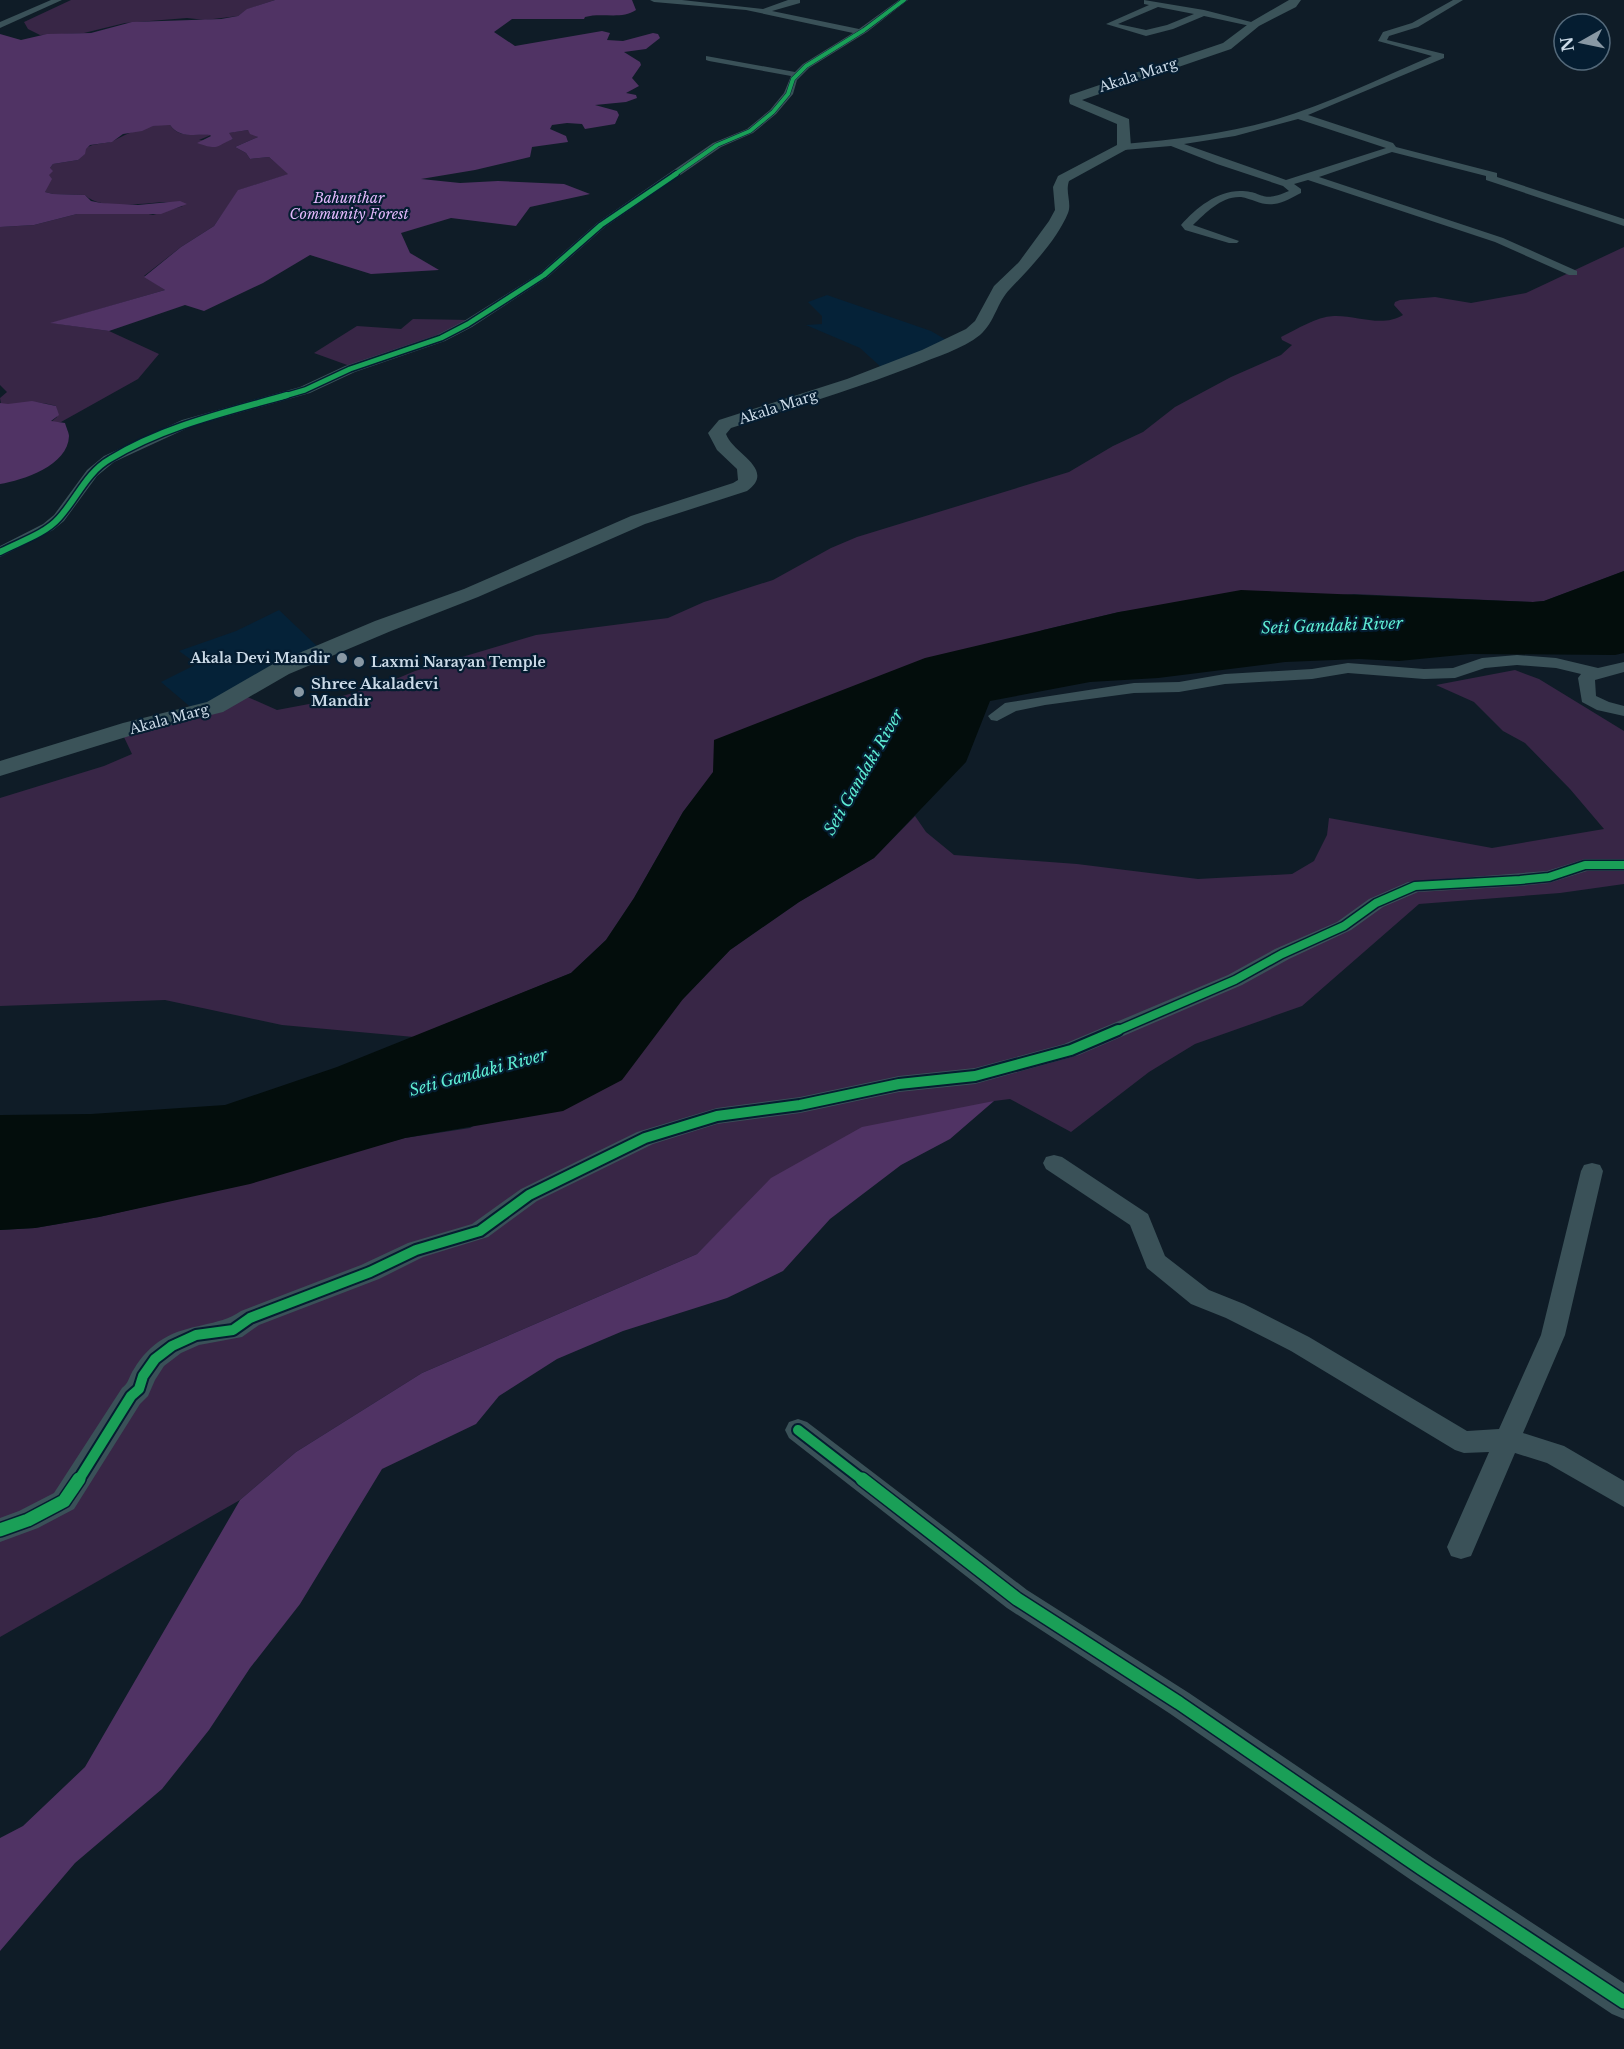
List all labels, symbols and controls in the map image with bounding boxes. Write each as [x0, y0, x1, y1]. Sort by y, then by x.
north arrow [1552, 12, 1612, 72]
text: N [1556, 35, 1578, 53]
street label: Akala Marg [1096, 54, 1180, 96]
park label: Bahunthar Community Forest [289, 189, 409, 223]
street label: Akala Marg [736, 386, 820, 428]
water label: Seti Gandaki River [1261, 613, 1404, 637]
place label: Akala Devi Mandir [189, 649, 330, 667]
marker: Akala Devi Mandir [335, 651, 349, 665]
place label: Laxmi Narayan Temple [371, 653, 546, 671]
marker: Laxmi Narayan Temple [352, 655, 366, 669]
place label: Shree Akaladevi Mandir [311, 674, 439, 710]
marker: Shree Akaladevi Mandir [292, 685, 306, 699]
street label: Akala Marg [126, 700, 211, 738]
water label: Seti Gandaki River [819, 705, 907, 838]
water label: Seti Gandaki River [407, 1044, 550, 1100]

